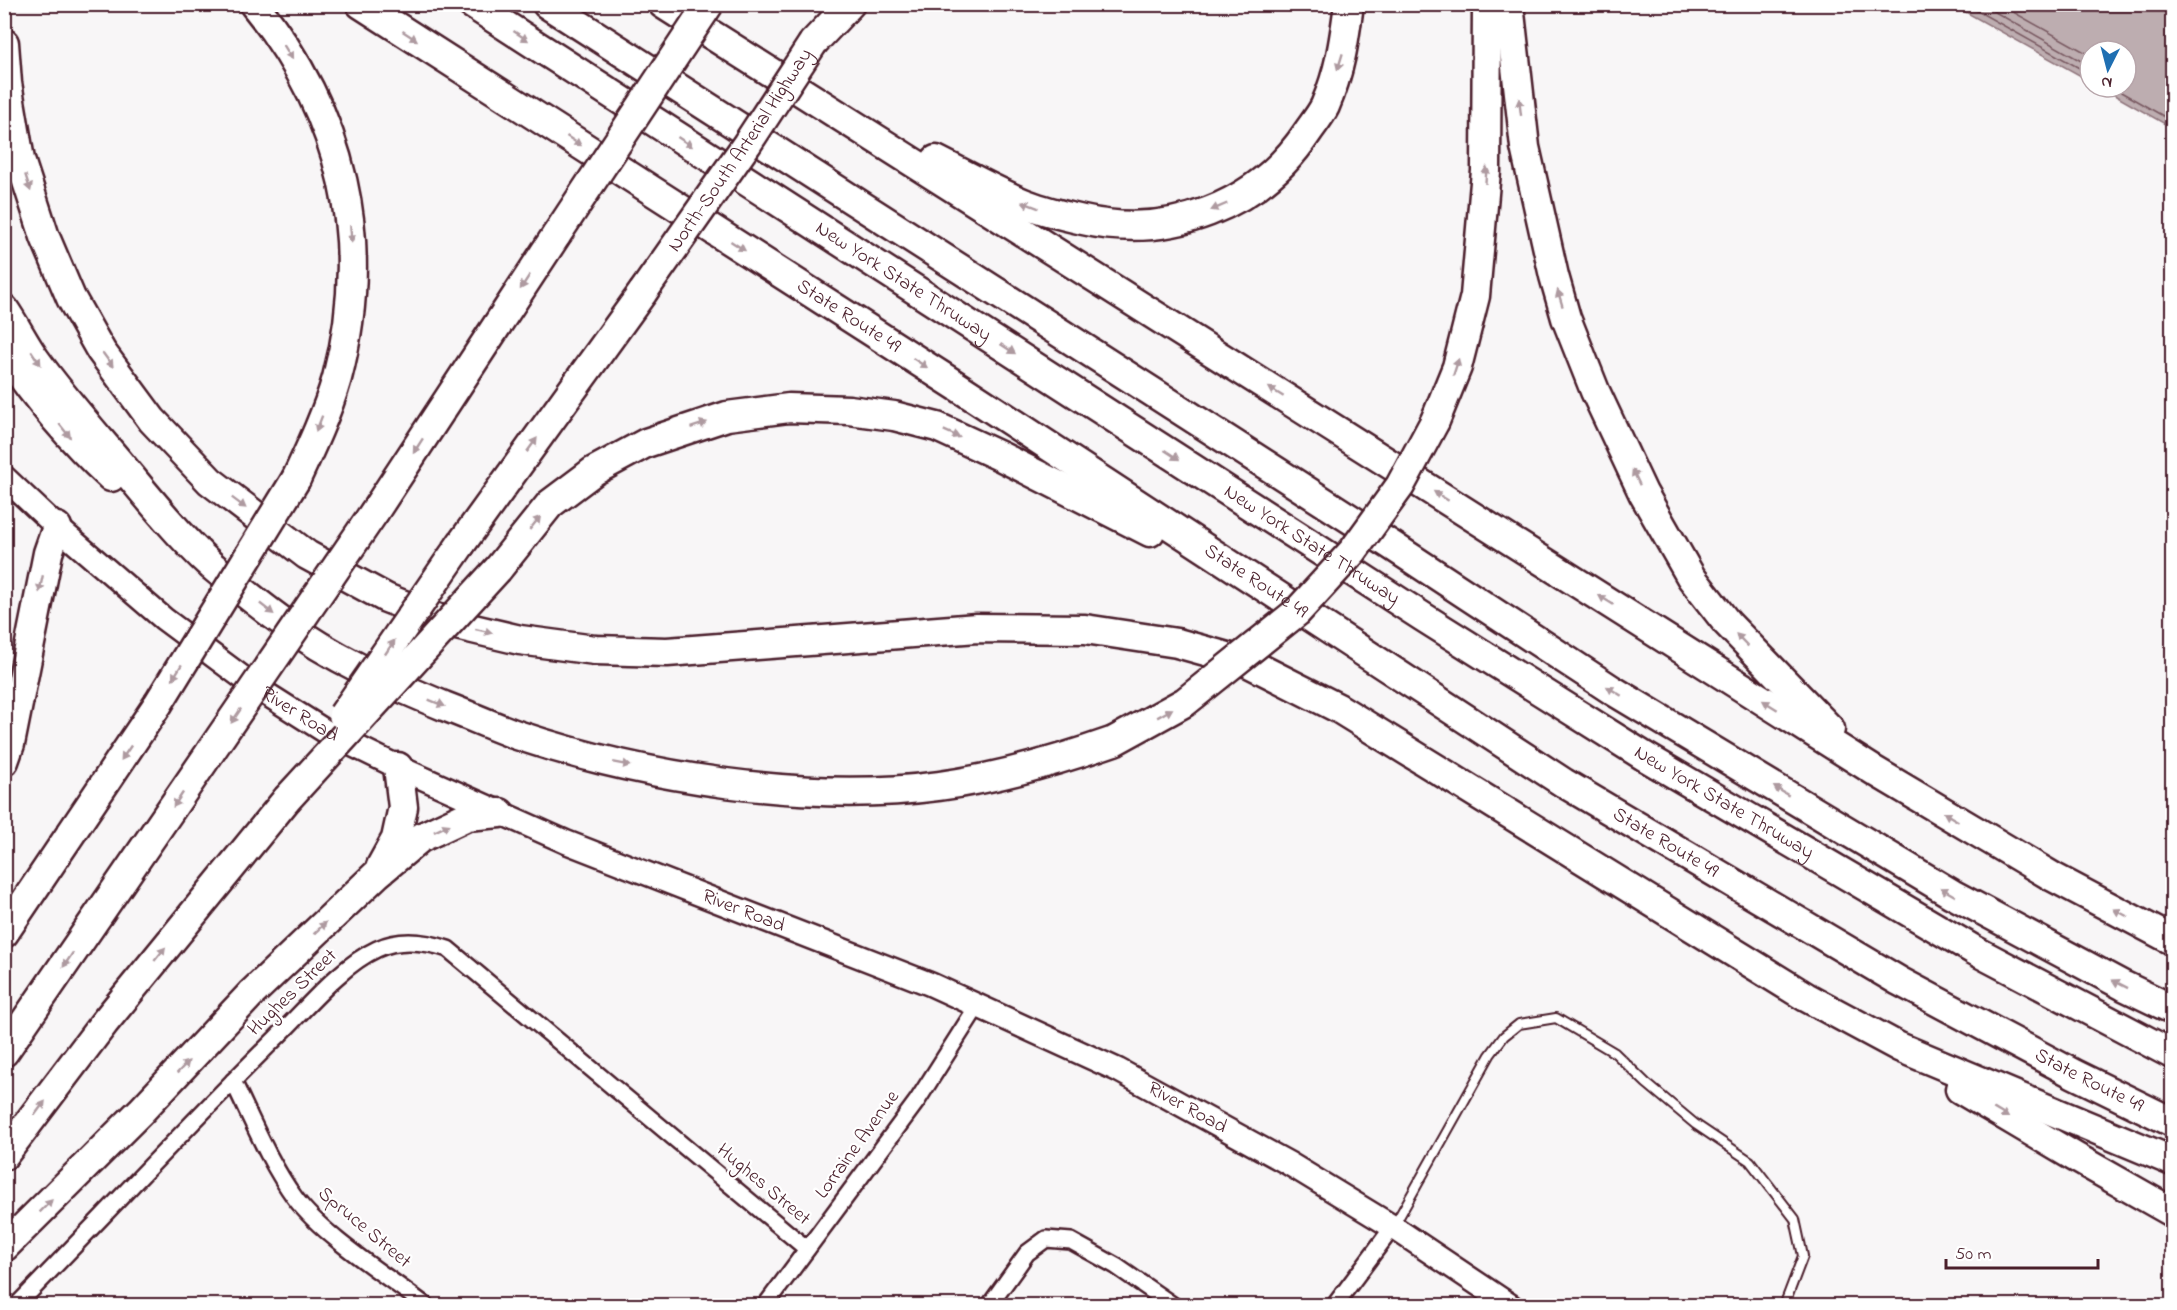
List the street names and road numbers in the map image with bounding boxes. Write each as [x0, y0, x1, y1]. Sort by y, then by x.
street label: North-South Arterial Highway [661, 43, 820, 258]
street label: New York State Thruway [809, 214, 997, 349]
street label: State Route 49 [791, 272, 906, 361]
street label: New York State Thruway [1218, 478, 1405, 613]
street label: State Route 49 [1198, 537, 1314, 626]
street label: River Road [255, 679, 343, 750]
street label: New York State Thruway [1628, 739, 1819, 867]
street label: State Route 49 [1607, 800, 1724, 886]
street label: River Road [698, 882, 789, 940]
street label: Hughes Street [241, 942, 345, 1044]
street label: State Route 49 [2029, 1041, 2149, 1120]
street label: River Road [1142, 1074, 1232, 1141]
street label: Lorraine Avenue [809, 1085, 907, 1205]
street label: Hughes Street [709, 1137, 817, 1234]
street label: Spruce Street [311, 1180, 417, 1276]

